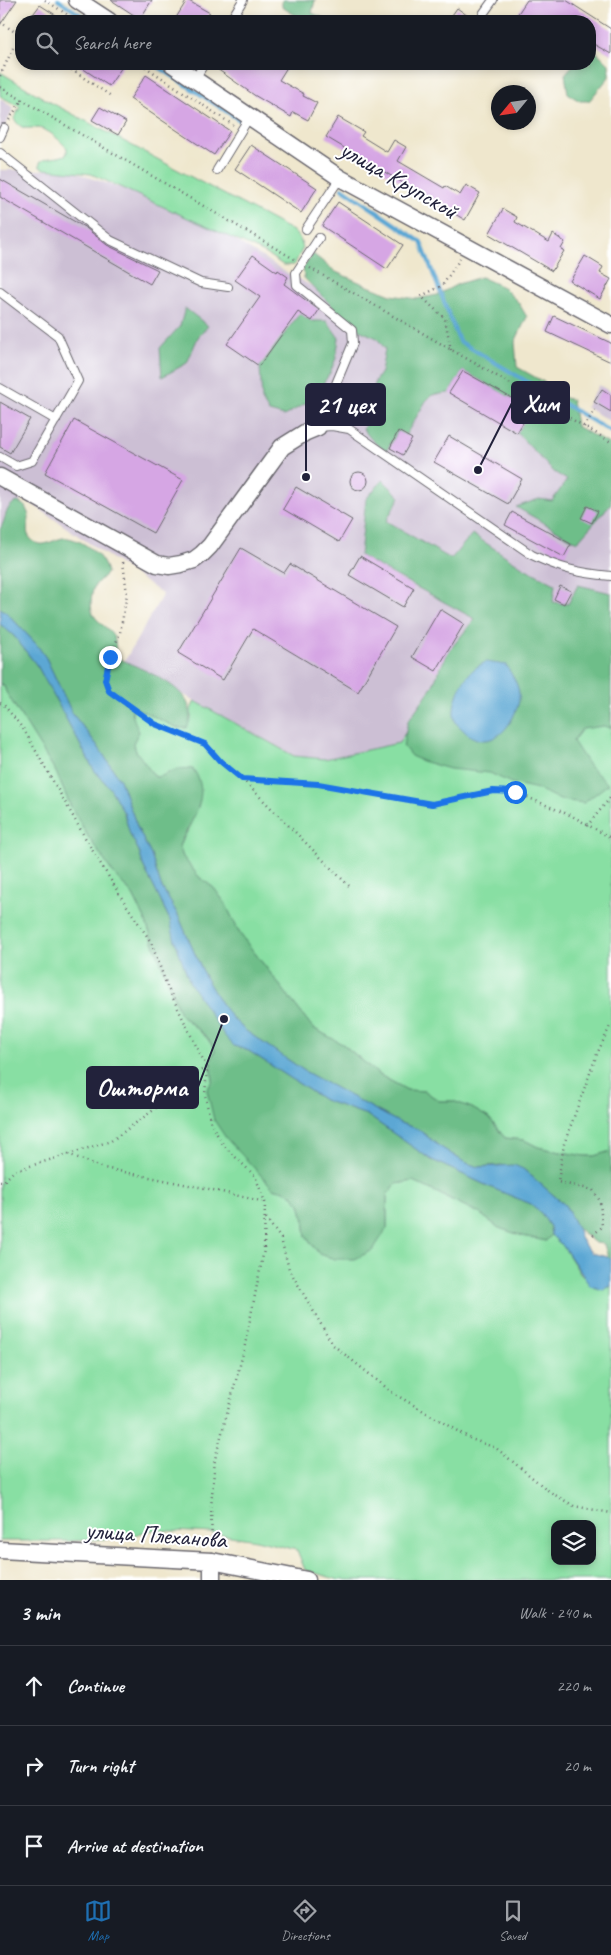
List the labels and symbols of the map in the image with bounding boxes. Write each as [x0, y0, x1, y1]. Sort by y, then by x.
north arrow [491, 85, 536, 130]
street label: улица Крупской [332, 132, 465, 227]
callout: Хим [512, 382, 569, 423]
callout: 21 цех [306, 384, 385, 425]
text: Хим [523, 387, 561, 420]
text: 21 цех [317, 388, 378, 421]
route end [99, 646, 122, 669]
route start [504, 781, 527, 804]
callout: Ошторма [87, 1067, 198, 1108]
text: Ошторма [96, 1071, 189, 1104]
street label: улица Плеханова [82, 1514, 230, 1556]

